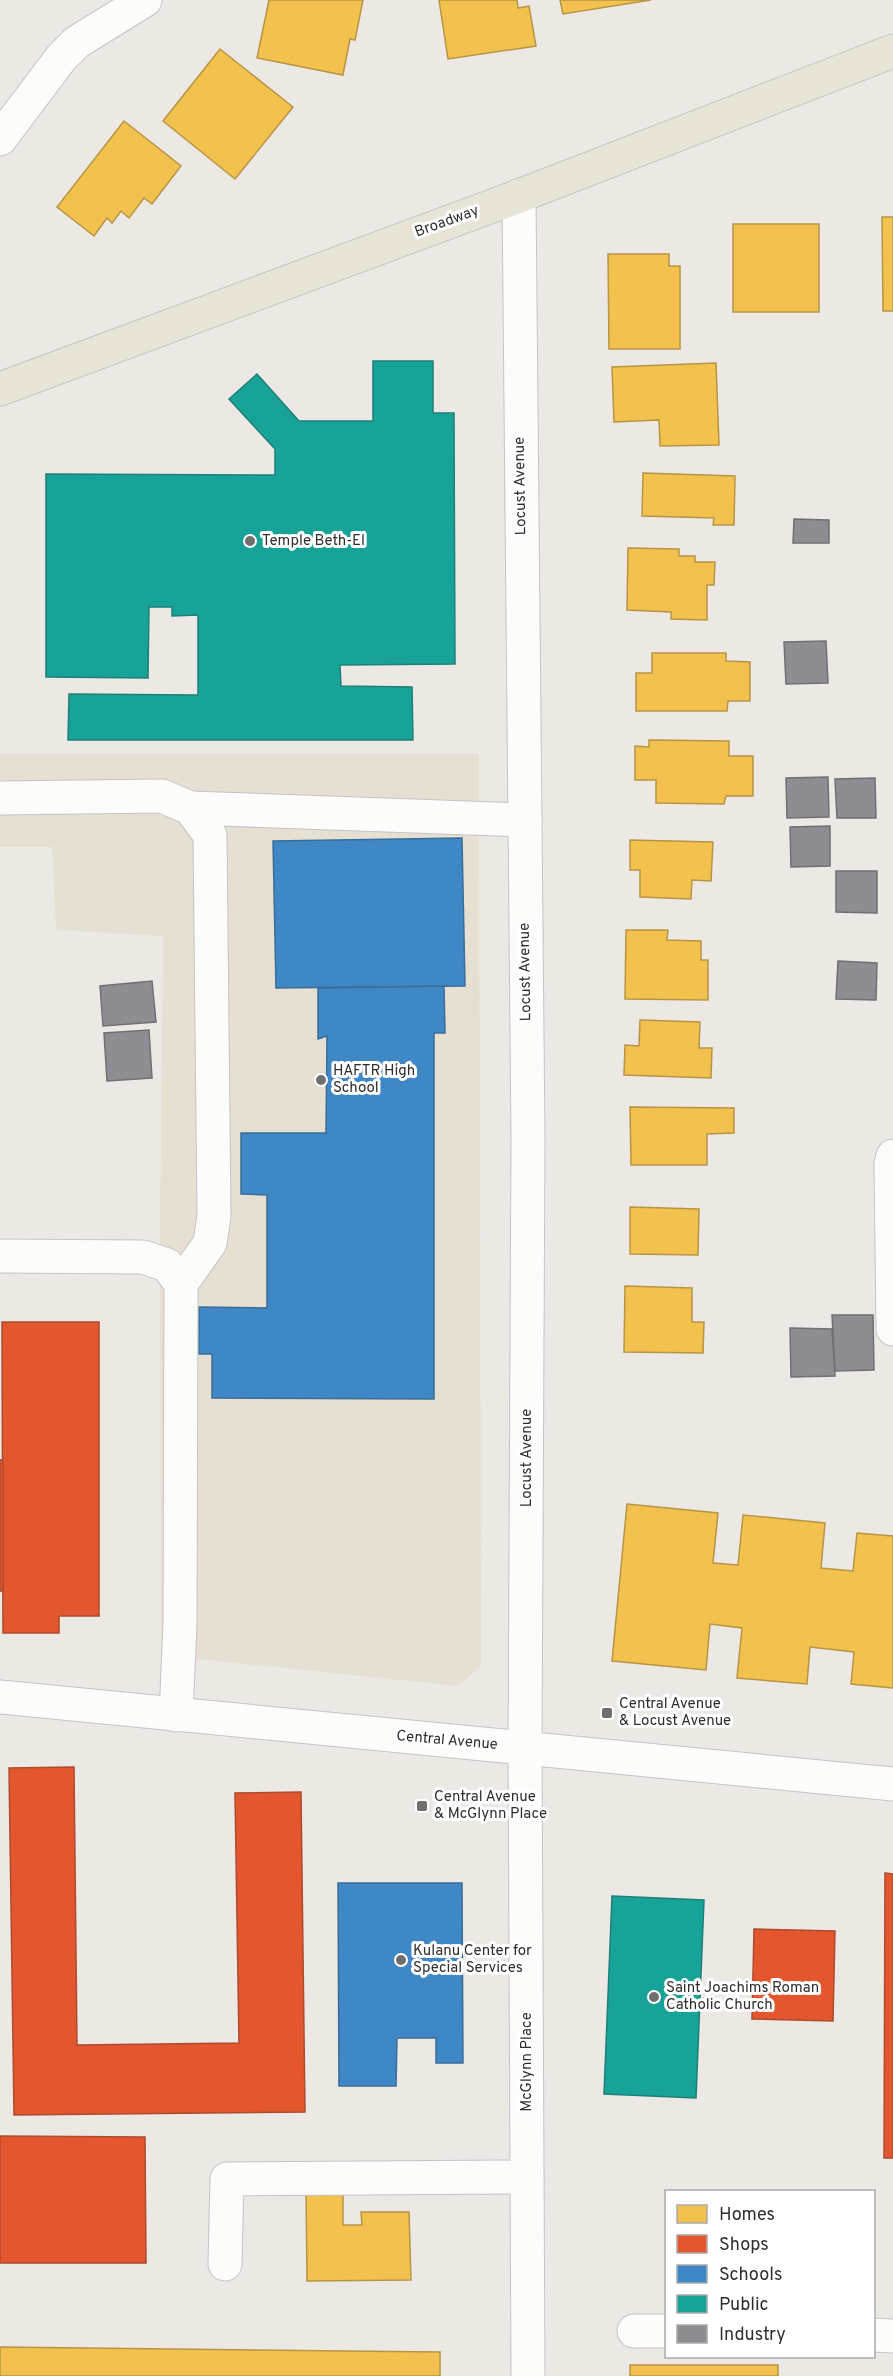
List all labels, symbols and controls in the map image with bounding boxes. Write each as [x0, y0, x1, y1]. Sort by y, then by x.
street label: Broadway [412, 202, 482, 242]
street label: Locust Avenue [511, 437, 531, 535]
place label: Temple Beth-El [262, 532, 365, 551]
marker: Temple Beth-El [243, 534, 257, 548]
street label: Locust Avenue [516, 923, 536, 1021]
place label: HAFTR High School [333, 1062, 415, 1098]
marker: HAFTR High School [314, 1073, 328, 1087]
street label: Locust Avenue [518, 1409, 537, 1507]
place label: Central Avenue & Locust Avenue [619, 1695, 731, 1731]
marker: Central Avenue & Locust Avenue [600, 1706, 614, 1720]
street label: Central Avenue [396, 1727, 498, 1755]
place label: Central Avenue & McGlynn Place [434, 1788, 547, 1824]
marker: Central Avenue & McGlynn Place [415, 1799, 429, 1813]
place label: Kulanu Center for Special Services [413, 1942, 532, 1978]
marker: Kulanu Center for Special Services [394, 1953, 408, 1967]
place label: Saint Joachims Roman Catholic Church [666, 1979, 819, 2015]
marker: Saint Joachims Roman Catholic Church [647, 1990, 661, 2004]
street label: McGlynn Place [518, 2012, 537, 2112]
legend [665, 2190, 875, 2358]
text: Homes [719, 2204, 775, 2227]
text: Shops [719, 2234, 769, 2257]
text: Schools [719, 2264, 782, 2287]
text: Public [719, 2294, 769, 2317]
text: Industry [719, 2324, 786, 2347]

